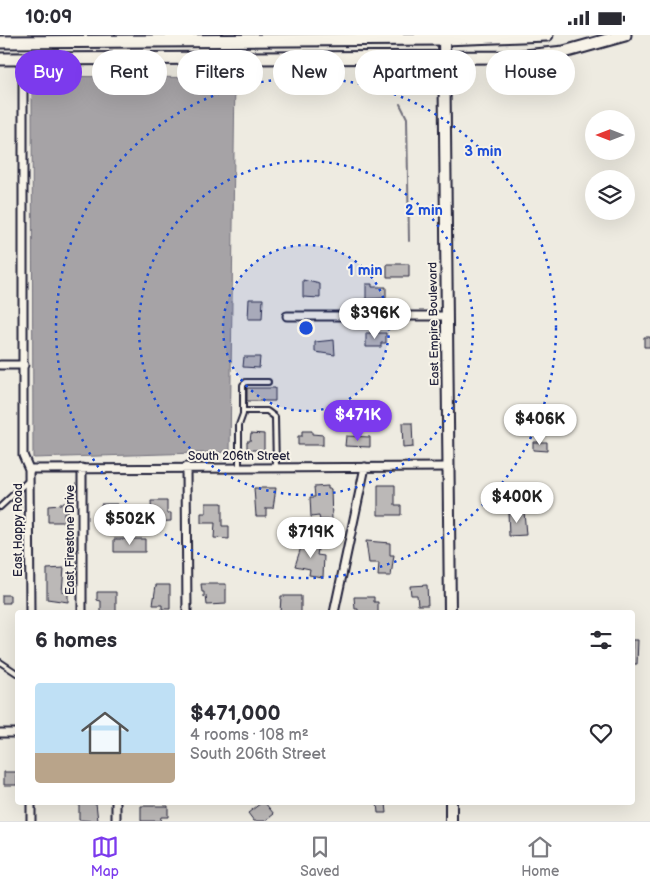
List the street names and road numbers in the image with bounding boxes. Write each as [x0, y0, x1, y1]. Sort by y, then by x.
street label: East Empire Boulevard [425, 262, 443, 386]
street label: South 206th Street [188, 449, 290, 464]
street label: East Happy Road [11, 483, 26, 577]
street label: East Firestone Drive [63, 485, 78, 595]

